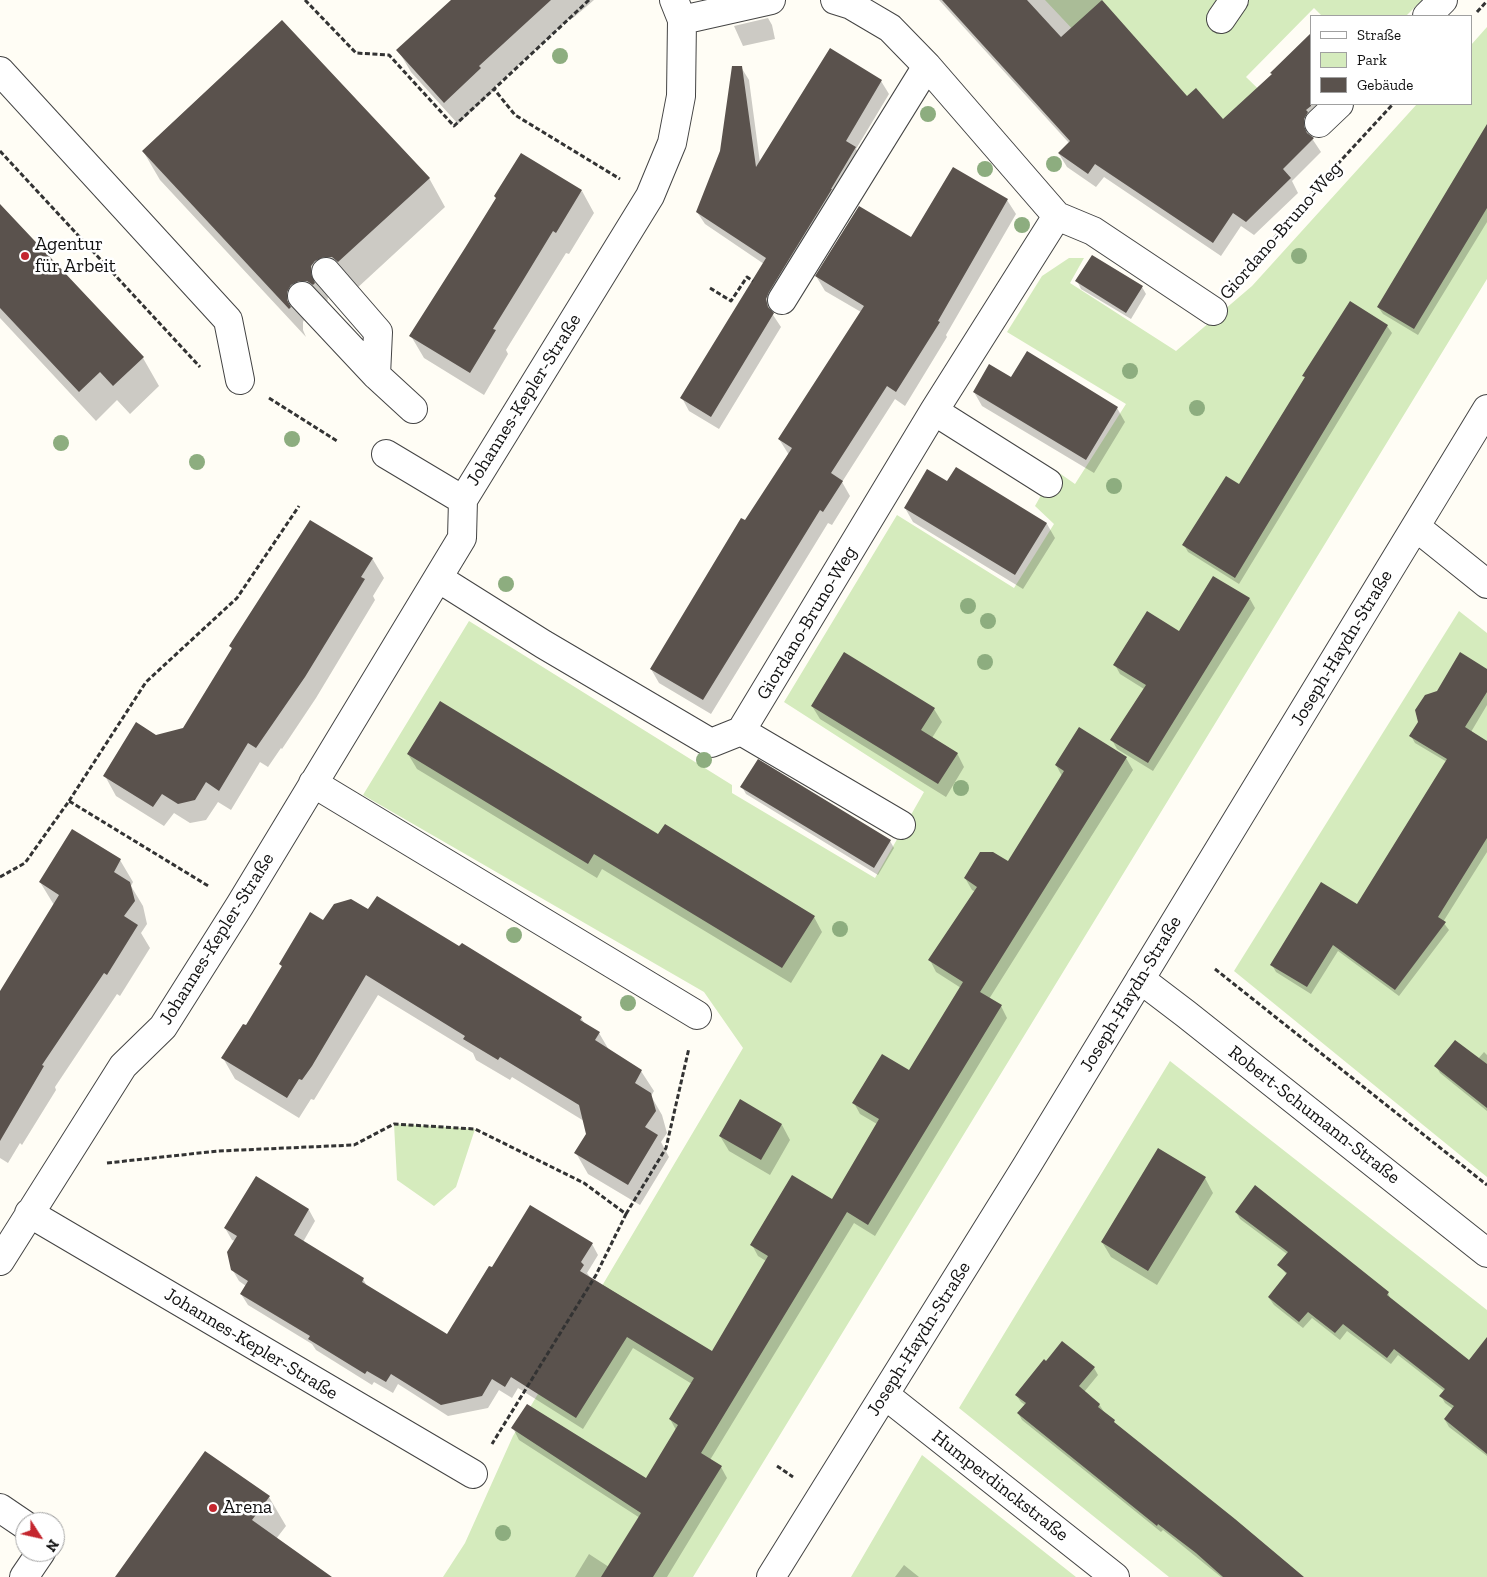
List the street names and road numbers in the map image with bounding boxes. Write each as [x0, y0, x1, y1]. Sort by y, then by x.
street label: Giordano-Bruno-Weg [1215, 157, 1347, 305]
street label: Johannes-Kepler-Straße [462, 310, 586, 490]
street label: Giordano-Bruno-Weg [752, 542, 862, 704]
street label: Joseph-Haydn-Straße [1286, 566, 1398, 730]
street label: Johannes-Kepler-Straße [155, 849, 279, 1029]
street label: Joseph-Haydn-Straße [1075, 912, 1187, 1076]
street label: Robert-Schumann-Straße [1224, 1041, 1404, 1189]
street label: Joseph-Haydn-Straße [862, 1258, 976, 1420]
street label: Johannes-Kepler-Straße [160, 1283, 342, 1405]
street label: Humperdinckstraße [927, 1425, 1073, 1547]

